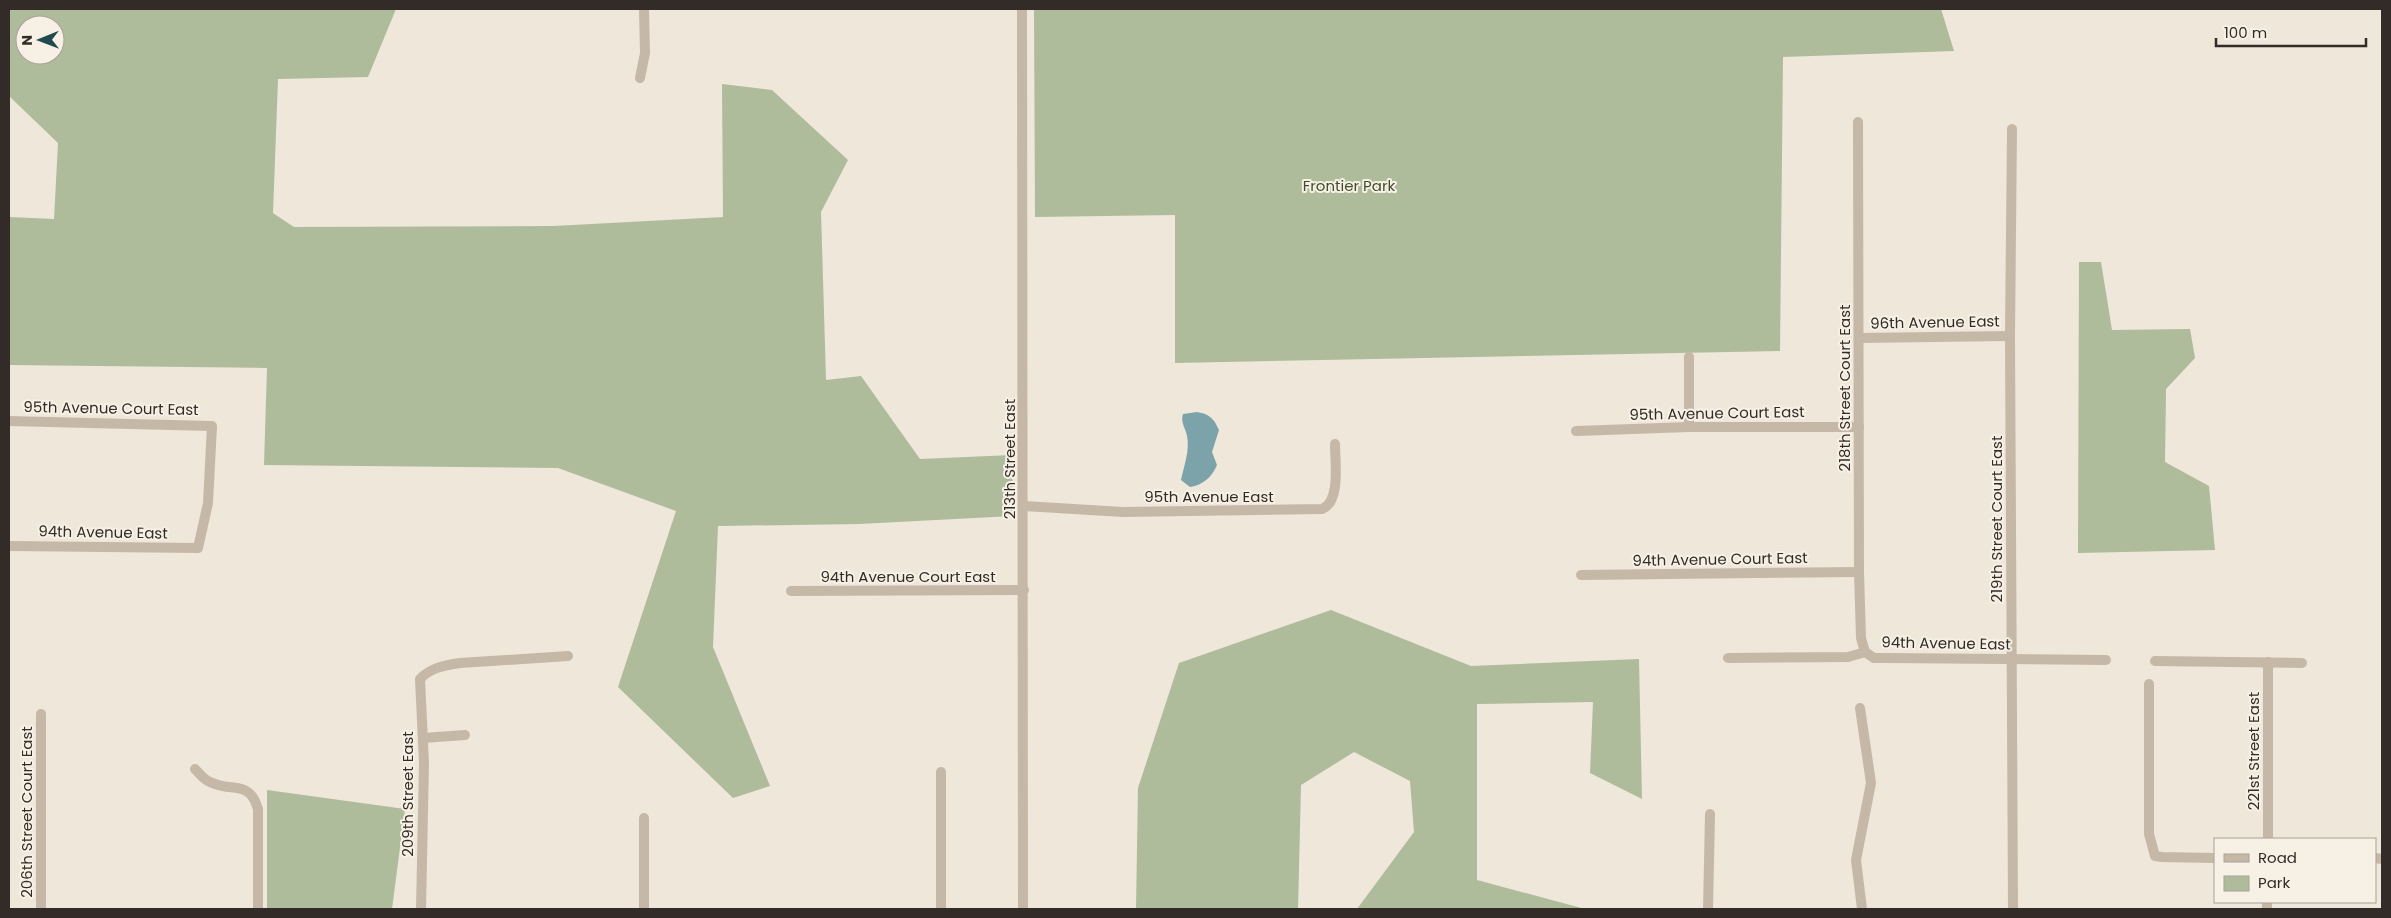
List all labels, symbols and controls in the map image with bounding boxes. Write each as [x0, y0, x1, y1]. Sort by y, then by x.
north arrow [15, 15, 65, 65]
scale bar [2216, 15, 2366, 47]
text: 100 m [2224, 22, 2267, 43]
text: N [17, 35, 37, 46]
park label: Frontier Park [1303, 175, 1396, 196]
street label: 218th Street Court East [1834, 305, 1855, 471]
street label: 96th Avenue East [1870, 310, 2000, 334]
street label: 95th Avenue Court East [23, 396, 199, 420]
street label: 213th Street East [999, 399, 1020, 519]
street label: 95th Avenue Court East [1629, 401, 1805, 425]
street label: 219th Street Court East [1986, 436, 2007, 602]
street label: 95th Avenue East [1144, 486, 1274, 507]
street label: 94th Avenue East [38, 520, 168, 544]
street label: 94th Avenue Court East [1632, 547, 1808, 571]
street label: 94th Avenue Court East [820, 566, 996, 587]
street label: 94th Avenue East [1881, 631, 2011, 655]
street label: 221st Street East [2243, 692, 2264, 810]
street label: 206th Street Court East [16, 726, 37, 898]
street label: 209th Street East [397, 731, 418, 857]
legend [2214, 838, 2376, 903]
text: Road [2258, 847, 2297, 868]
text: Park [2258, 872, 2290, 893]

